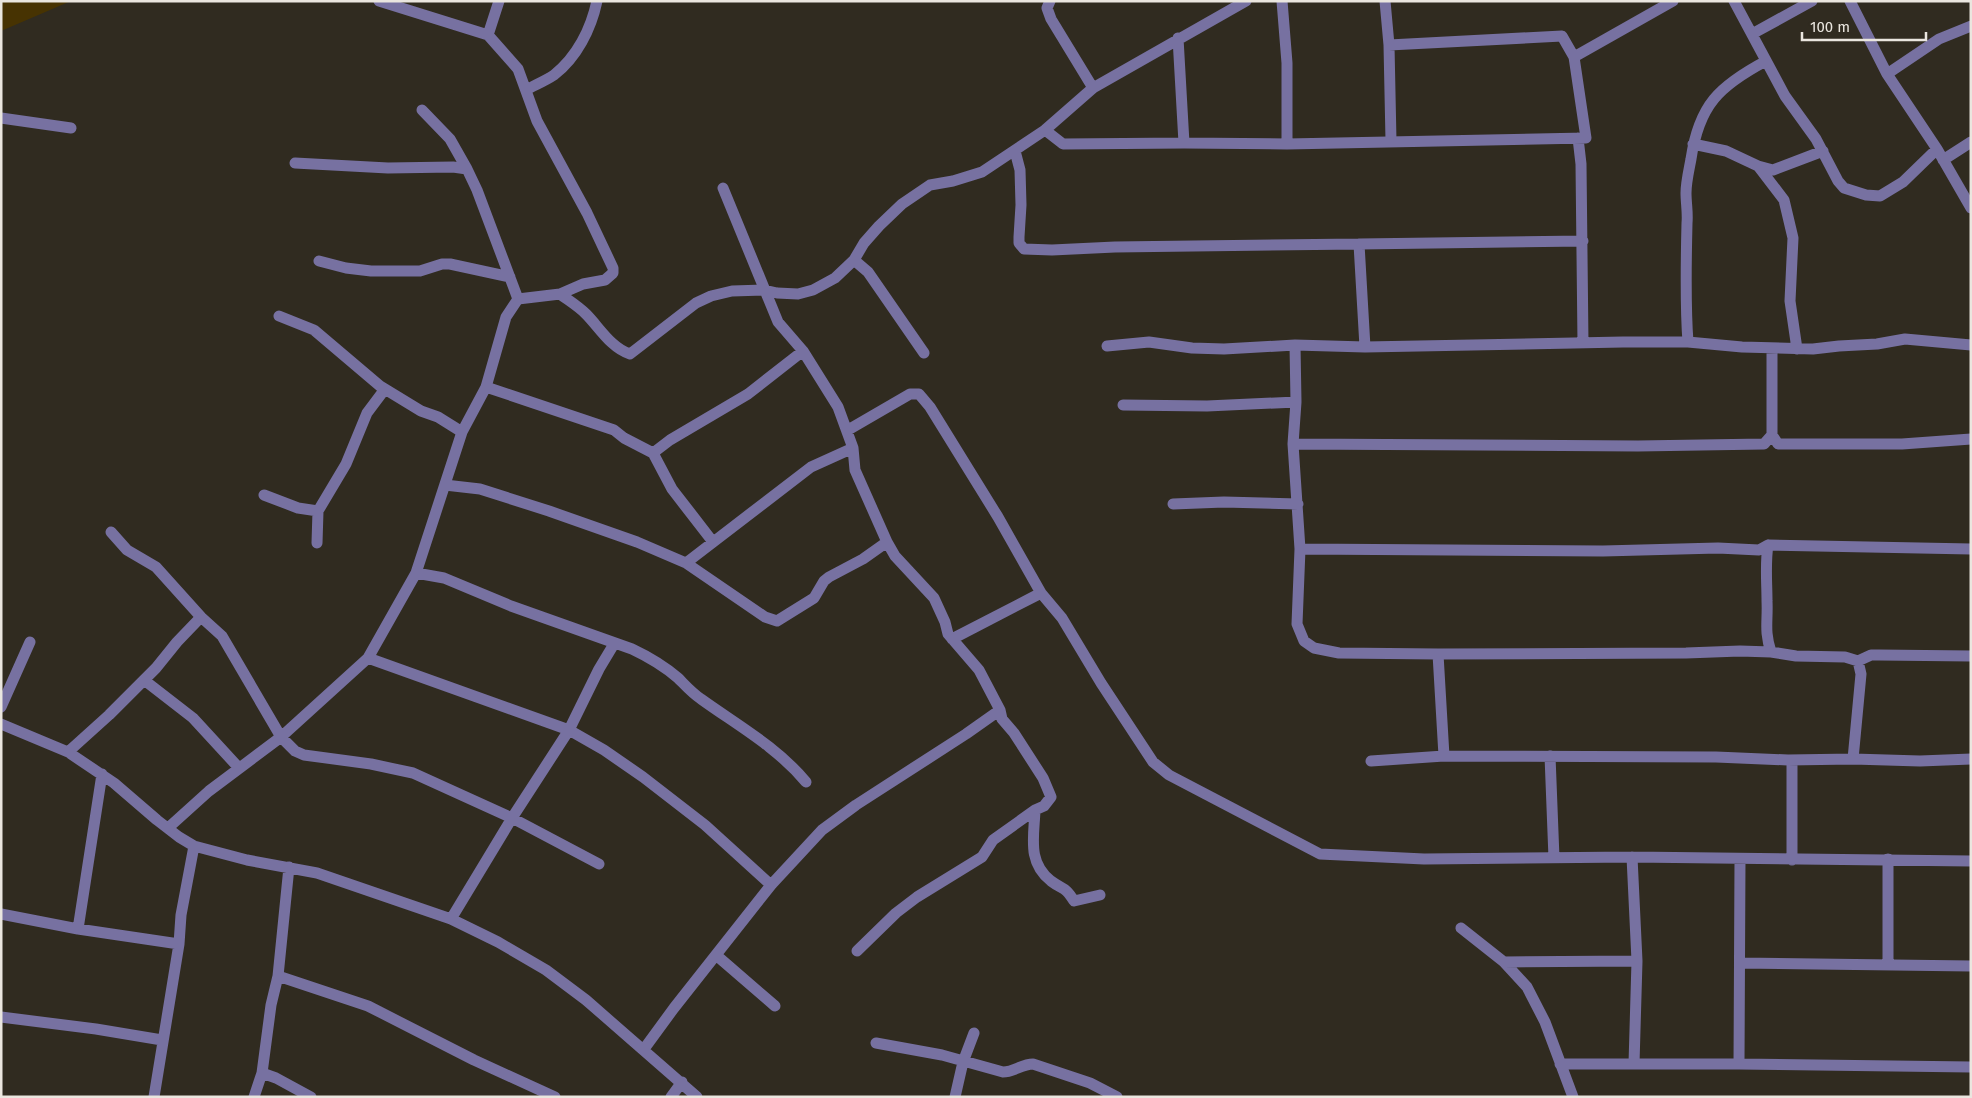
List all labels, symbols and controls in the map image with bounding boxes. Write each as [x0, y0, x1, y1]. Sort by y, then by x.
scale bar [1802, 10, 1926, 42]
text: 100 m [1810, 18, 1850, 36]

